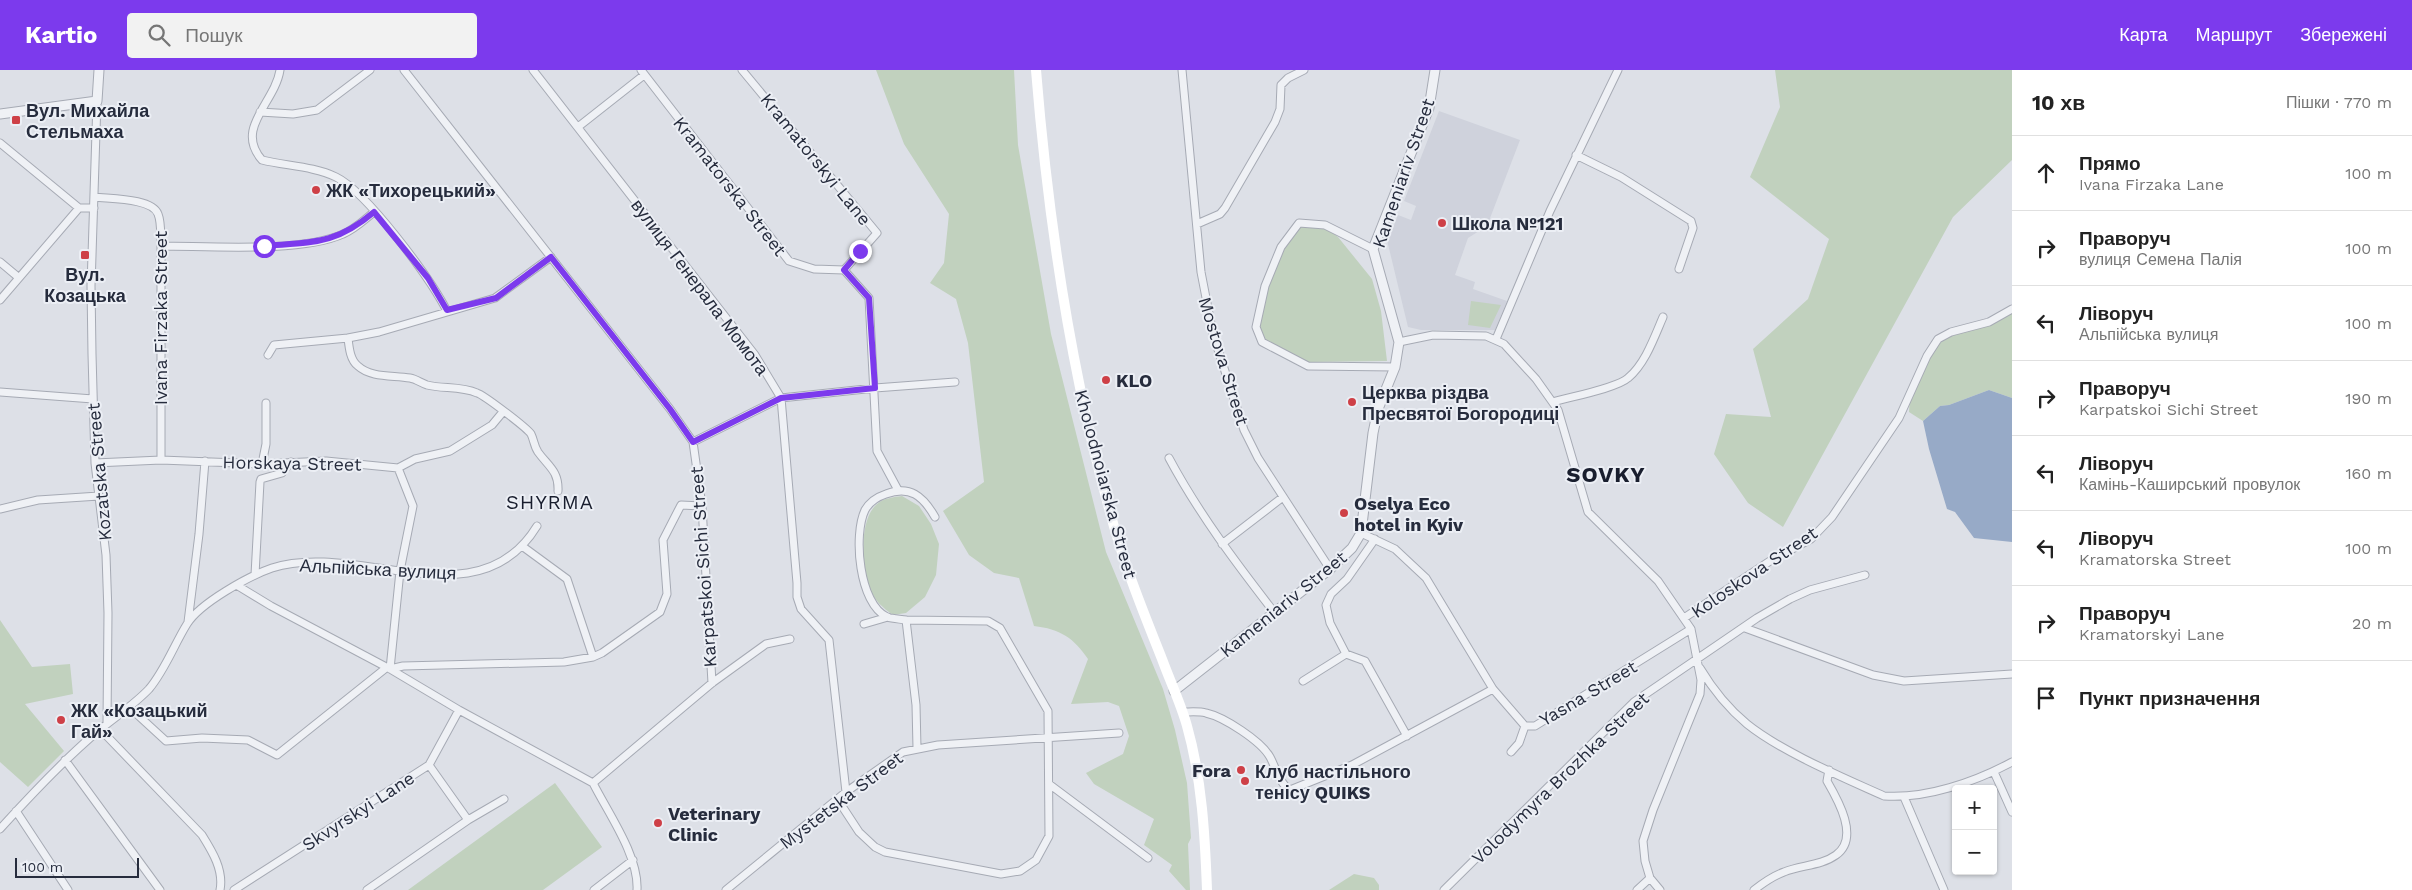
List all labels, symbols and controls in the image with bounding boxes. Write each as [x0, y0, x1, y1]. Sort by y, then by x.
search box [127, 13, 477, 58]
text: Kartio [25, 21, 97, 49]
icon: search [145, 21, 173, 49]
text: Пошук [185, 24, 243, 47]
text: Карта [2119, 24, 2167, 45]
text: Маршрут [2195, 24, 2272, 45]
text: Збережені [2300, 24, 2387, 45]
street label: Kramatorskyi Lane [756, 89, 876, 229]
text: 10 хв [2032, 90, 2085, 115]
text: Пішки · 770 m [2286, 93, 2392, 112]
street label: Kameniariv Street [1368, 95, 1439, 251]
place label: Вул. Михайла Стельмаха [26, 100, 150, 142]
street label: Kramatorska Street [669, 112, 791, 260]
marker: Вул. Михайла Стельмаха [10, 114, 22, 126]
text: Прямо [2079, 152, 2141, 175]
icon: ahead [2032, 159, 2060, 187]
text: 100 m [2345, 164, 2392, 183]
text: Ivana Firzaka Lane [2079, 175, 2224, 194]
place label: ЖК «Тихорецький» [325, 180, 496, 201]
marker: ЖК «Тихорецький» [310, 184, 322, 196]
street label: вулиця Генерала Момота [627, 195, 774, 380]
place label: Школа №121 [1452, 213, 1563, 234]
marker: Школа №121 [1436, 217, 1448, 229]
text: Праворуч [2079, 227, 2171, 250]
street label: Ivana Firzaka Street [150, 230, 171, 405]
icon: right [2032, 234, 2060, 262]
route start [253, 235, 276, 258]
text: 100 m [2345, 239, 2392, 258]
route end [849, 240, 872, 263]
marker: Вул. Козацька [79, 249, 91, 261]
text: вулиця Семена Палія [2079, 250, 2242, 269]
place label: Вул. Козацька [44, 264, 127, 306]
street label: Mostova Street [1195, 294, 1254, 428]
text: Ліворуч [2079, 302, 2154, 325]
icon: left [2032, 309, 2060, 337]
text: 100 m [2345, 314, 2392, 333]
text: Альпійська вулиця [2079, 325, 2218, 344]
place label: KLO [1116, 370, 1152, 391]
marker: KLO [1100, 374, 1112, 386]
text: Праворуч [2079, 377, 2171, 400]
place label: Церква різдва Пресвятої Богородиці [1362, 382, 1559, 424]
icon: right [2032, 384, 2060, 412]
street label: Kholodnoiarska Street [1071, 387, 1141, 581]
text: 190 m [2345, 389, 2392, 408]
marker: Церква різдва Пресвятої Богородиці [1346, 396, 1358, 408]
text: Karpatskoi Sichi Street [2079, 400, 2258, 419]
street label: Kozatska Street [82, 402, 115, 542]
street label: Horskaya Street [222, 451, 362, 475]
text: Ліворуч [2079, 452, 2154, 475]
icon: left [2032, 459, 2060, 487]
district label: SOVKY [1566, 462, 1646, 487]
text: 160 m [2345, 464, 2392, 483]
street label: Karpatskoi Sichi Street [685, 465, 720, 668]
text: Камінь-Каширський провулок [2079, 475, 2300, 494]
district label: SHYRMA [506, 490, 594, 514]
place label: Oselya Eco hotel in Kyiv [1354, 493, 1464, 535]
marker: Oselya Eco hotel in Kyiv [1338, 507, 1350, 519]
street label: Koloskova Street [1687, 522, 1821, 622]
text: Ліворуч [2079, 527, 2154, 550]
icon: left [2032, 534, 2060, 562]
text: 100 m [2345, 539, 2392, 558]
street label: Kameniariv Street [1215, 546, 1351, 661]
text: Kramatorska Street [2079, 550, 2231, 569]
street label: Альпійська вулиця [299, 554, 457, 584]
text: Праворуч [2079, 602, 2171, 625]
icon: right [2032, 609, 2060, 637]
text: 20 m [2352, 614, 2392, 633]
text: Kramatorskyi Lane [2079, 625, 2225, 644]
street label: Yasna Street [1536, 656, 1641, 730]
icon: arrive [2032, 684, 2060, 712]
street label: Volodymyra Brozhka Street [1467, 687, 1653, 868]
text: Пункт призначення [2079, 687, 2260, 710]
place label: ЖК «Козацький Гай» [70, 700, 208, 742]
marker: ЖК «Козацький Гай» [55, 714, 67, 726]
street label: Mystetska Street [775, 747, 907, 853]
place label: Fora [1192, 760, 1232, 781]
place label: Клуб настільного тенісу QUIKS [1255, 761, 1411, 803]
marker: Fora [1235, 764, 1247, 776]
street label: Skvyrskyi Lane [298, 767, 418, 855]
marker: Клуб настільного тенісу QUIKS [1239, 775, 1251, 787]
map controls [1952, 785, 1997, 875]
button: + [1952, 785, 1997, 830]
place label: Veterinary Clinic [668, 803, 761, 845]
marker: Veterinary Clinic [652, 817, 664, 829]
button: − [1952, 830, 1997, 875]
scale bar [15, 855, 139, 878]
text: 100 m [22, 859, 63, 875]

